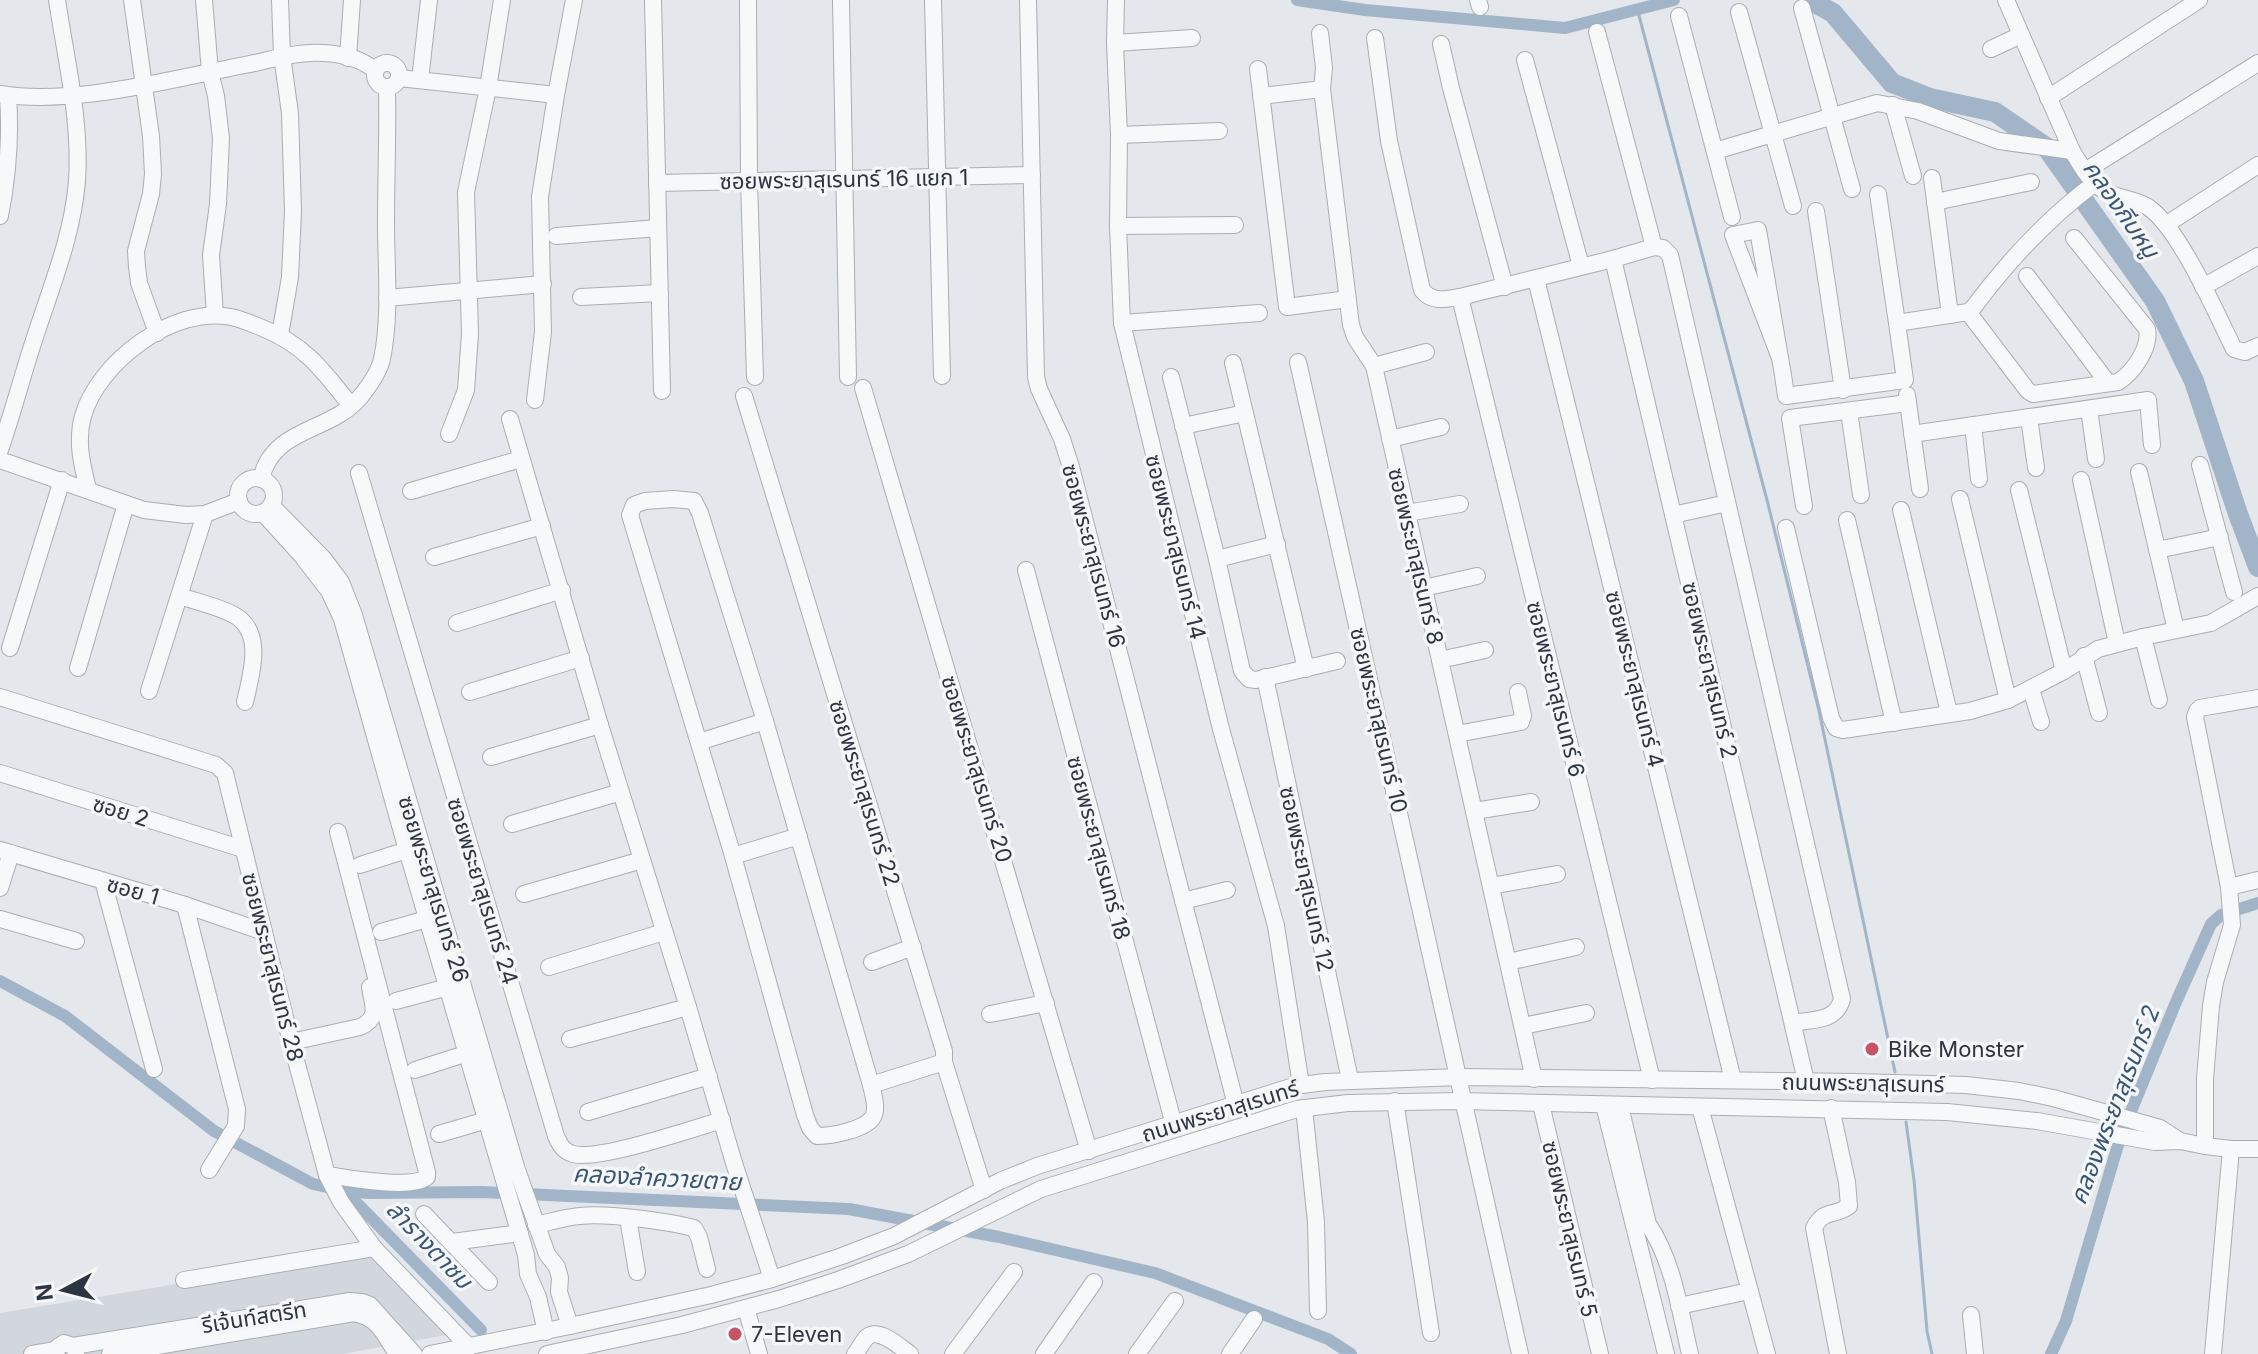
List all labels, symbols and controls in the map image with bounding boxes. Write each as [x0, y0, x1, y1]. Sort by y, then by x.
water label: คลองกีบหมู [2076, 154, 2167, 266]
street label: ซอยพระยาสุเรนทร์ 16 แยก 1 [719, 164, 969, 195]
street label: ซอยพระยาสุเรนทร์ 14 [1139, 452, 1212, 643]
street label: ซอยพระยาสุเรนทร์ 16 [1056, 461, 1131, 651]
street label: ซอยพระยาสุเรนทร์ 8 [1382, 465, 1449, 647]
street label: ซอยพระยาสุเรนทร์ 2 [1676, 579, 1743, 761]
street label: ซอยพระยาสุเรนทร์ 4 [1600, 588, 1670, 770]
street label: ซอยพระยาสุเรนทร์ 6 [1521, 598, 1590, 780]
street label: ซอยพระยาสุเรนทร์ 10 [1344, 625, 1413, 816]
street label: ซอยพระยาสุเรนทร์ 20 [935, 672, 1018, 866]
street label: ซอยพระยาสุเรนทร์ 22 [823, 697, 906, 890]
street label: ซอยพระยาสุเรนทร์ 18 [1061, 753, 1136, 943]
street label: ซอยพระยาสุเรนทร์ 12 [1274, 784, 1339, 974]
street label: ซอย 2 [90, 790, 152, 832]
street label: ซอยพระยาสุเรนทร์ 26 [392, 793, 475, 986]
street label: ซอยพระยาสุเรนทร์ 24 [441, 794, 524, 988]
street label: ซอย 1 [104, 870, 162, 910]
street label: ซอยพระยาสุเรนทร์ 28 [236, 870, 309, 1064]
water label: คลองพระยาสุเรนทร์ 2 [2063, 1001, 2167, 1209]
place label: Bike Monster [1888, 1036, 2024, 1062]
marker: Bike Monster [1863, 1040, 1881, 1058]
street label: ถนนพระยาสุเรนทร์ [1781, 1069, 1946, 1098]
street label: ถนนพระยาสุเรนทร์ [1138, 1074, 1303, 1148]
street label: ซอยพระยาสุเรนทร์ 5 [1536, 1138, 1603, 1320]
water label: คลองลำควายตาย [572, 1159, 744, 1196]
water label: ลำรางตาชม [380, 1195, 480, 1296]
north arrow [24, 1250, 104, 1330]
text: N [30, 1283, 58, 1302]
street label: รีเจ้นท์สตรีท [199, 1296, 308, 1338]
place label: 7-Eleven [751, 1321, 842, 1347]
marker: 7-Eleven [726, 1325, 744, 1343]

